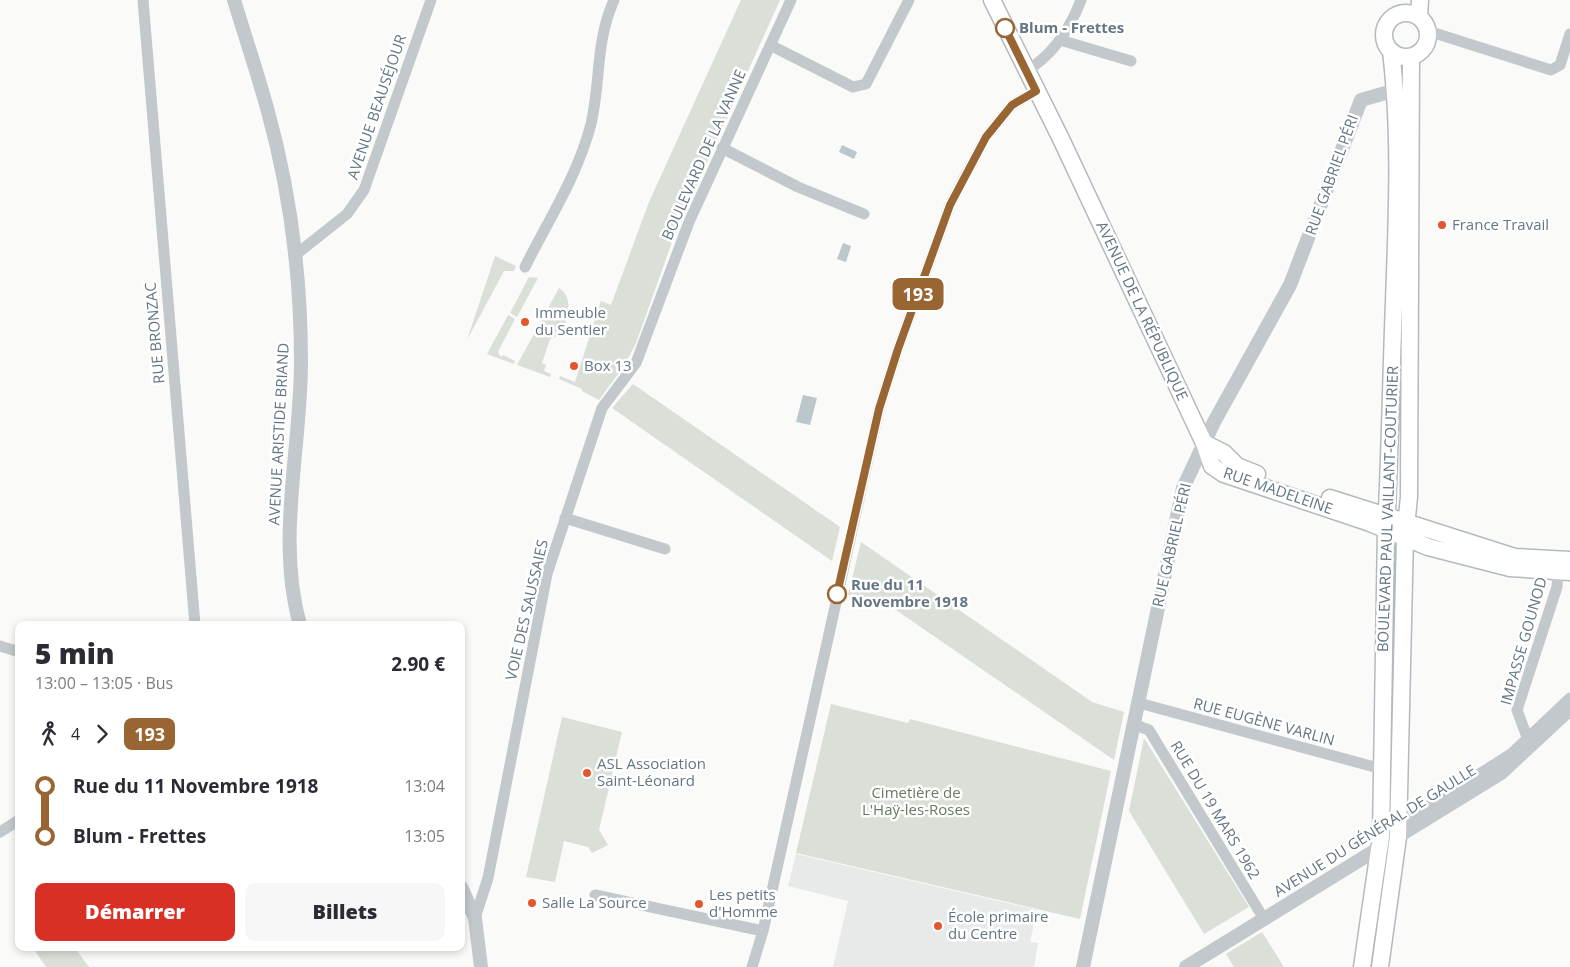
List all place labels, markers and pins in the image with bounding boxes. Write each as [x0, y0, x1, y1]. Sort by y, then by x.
place label: Blum - Frettes [1019, 17, 1124, 37]
marker: Blum - Frettes [995, 18, 1015, 38]
place label: France Travail [1452, 214, 1549, 234]
marker: France Travail [1436, 219, 1448, 231]
place label: Immeuble du Sentier [535, 302, 607, 339]
marker: Immeuble du Sentier [519, 316, 531, 328]
place label: Box 13 [584, 355, 632, 375]
marker: Box 13 [568, 360, 580, 372]
place label: Rue du 11 Novembre 1918 [851, 574, 968, 611]
marker: Rue du 11 Novembre 1918 [827, 584, 847, 604]
place label: ASL Association Saint-Léonard [597, 753, 706, 790]
marker: ASL Association Saint-Léonard [581, 767, 593, 779]
place label: Les petits d'Homme [709, 884, 778, 921]
place label: Salle La Source [542, 892, 647, 912]
marker: Salle La Source [526, 897, 538, 909]
marker: Les petits d'Homme [693, 898, 705, 910]
place label: École primaire du Centre [948, 906, 1048, 943]
marker: École primaire du Centre [932, 920, 944, 932]

